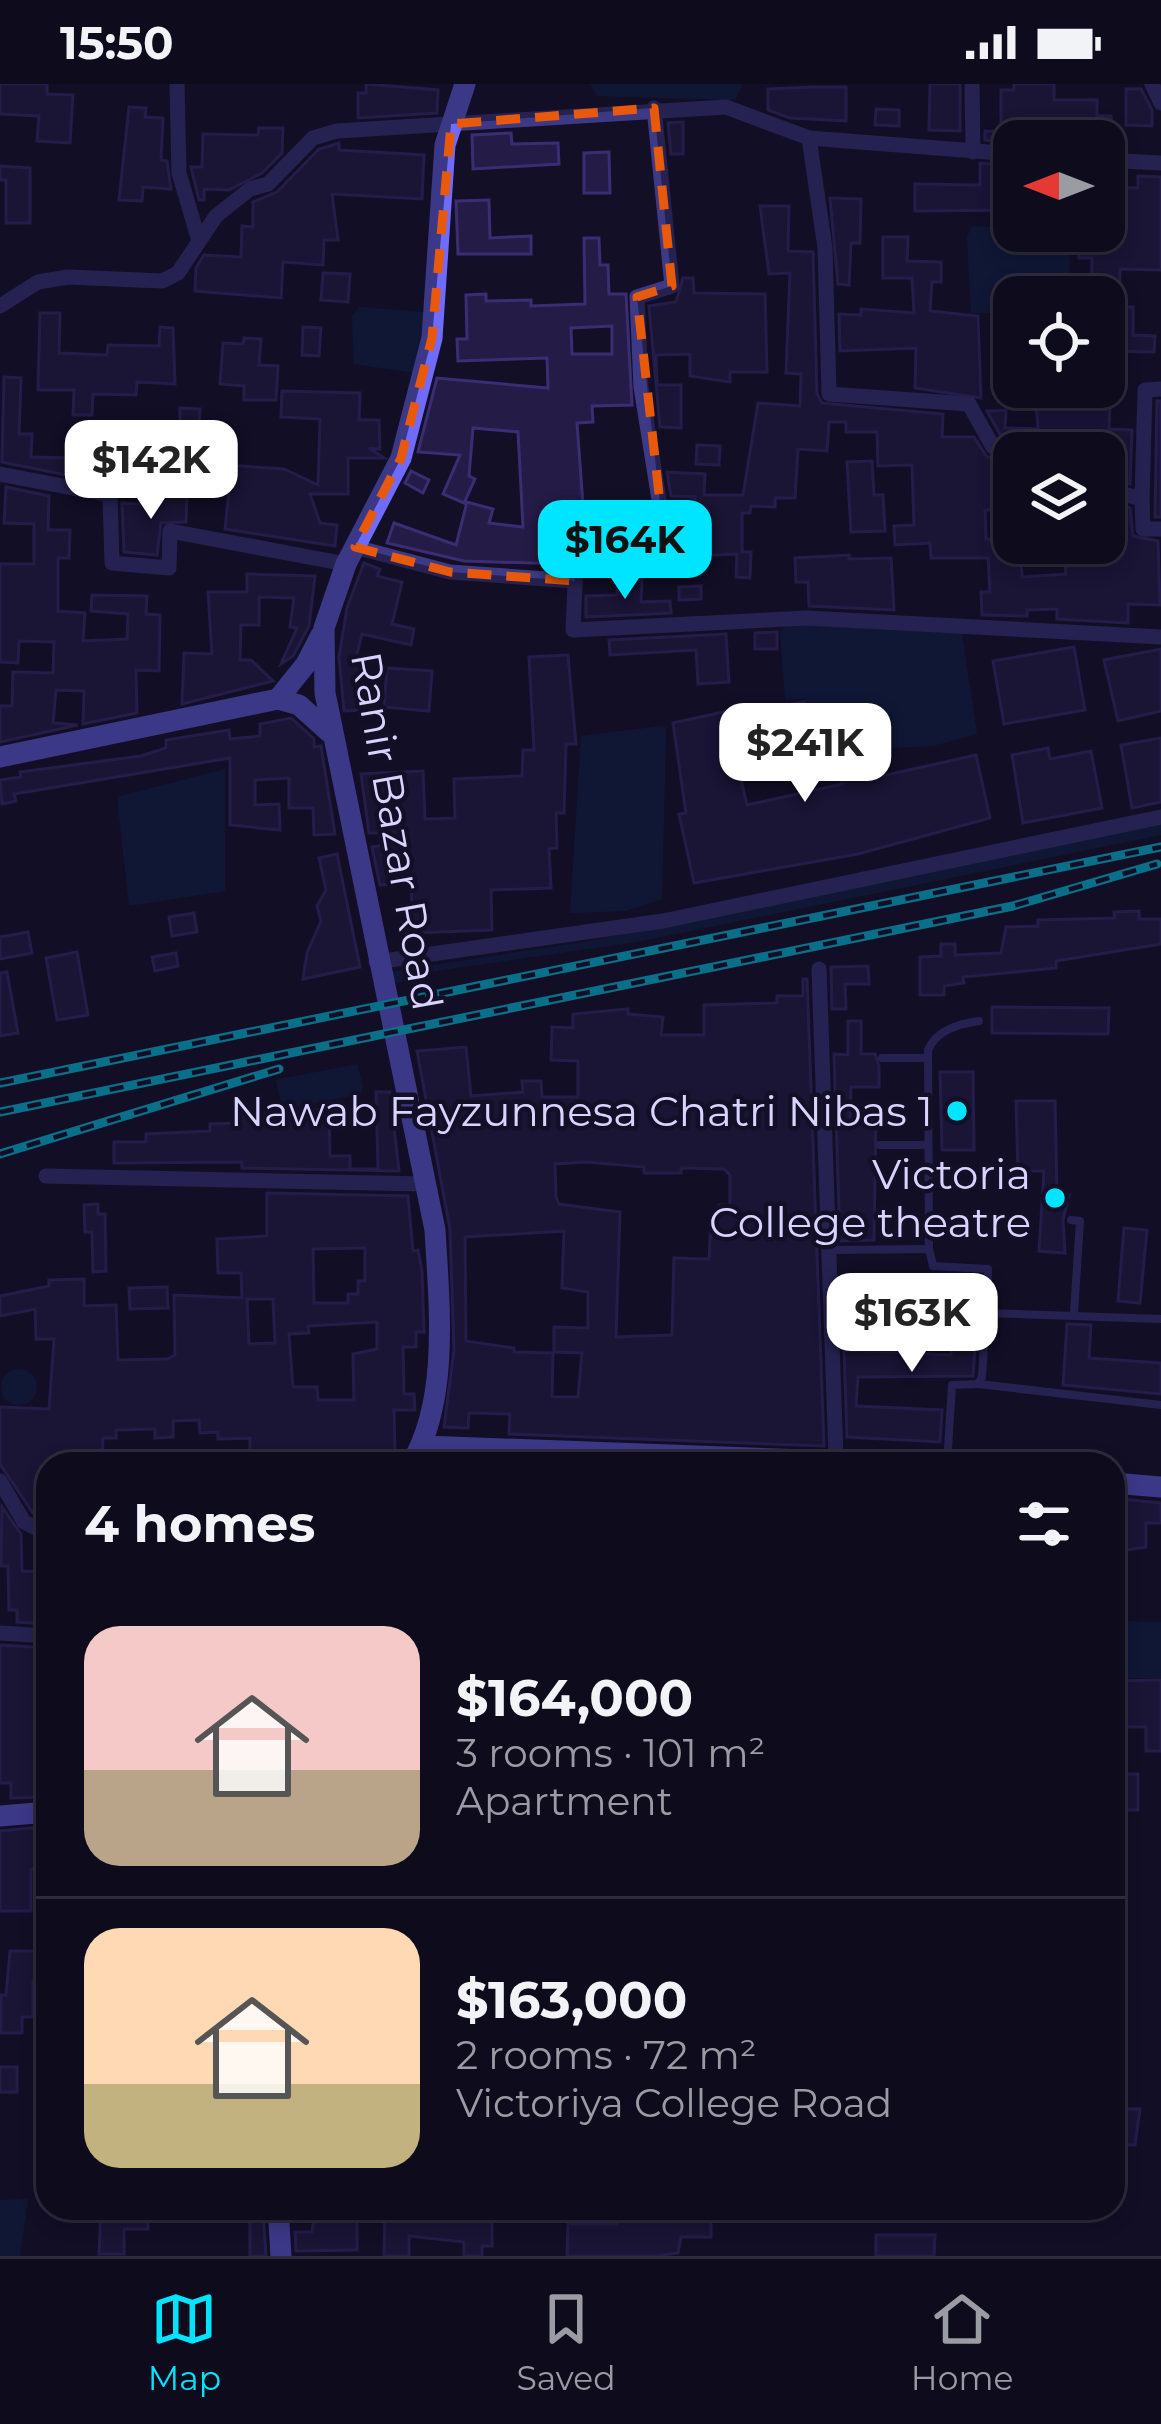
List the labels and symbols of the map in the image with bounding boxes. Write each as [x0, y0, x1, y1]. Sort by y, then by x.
north arrow [993, 120, 1125, 252]
pin: $142K [67, 420, 235, 522]
pin: $164K [541, 500, 709, 602]
street label: Ranir Bazar Road [340, 648, 454, 1014]
pin: $241K [721, 703, 889, 805]
place label: Nawab Fayzunnesa Chatri Nibas 1 [230, 1085, 933, 1137]
marker: Nawab Fayzunnesa Chatri Nibas 1 [944, 1098, 970, 1124]
place label: Victoria College theatre [709, 1148, 1031, 1248]
marker: Victoria College theatre [1042, 1185, 1068, 1211]
pin: $163K [828, 1273, 996, 1375]

